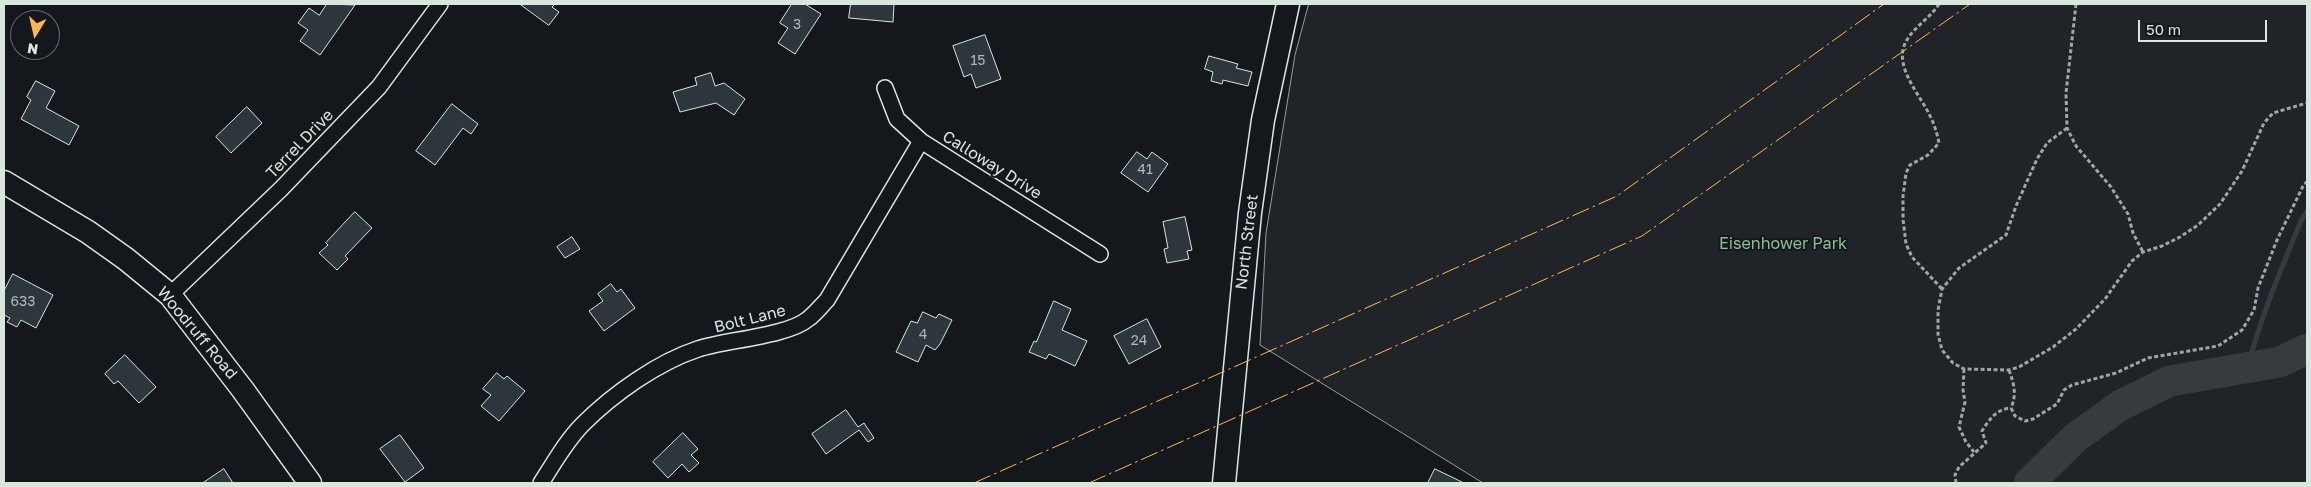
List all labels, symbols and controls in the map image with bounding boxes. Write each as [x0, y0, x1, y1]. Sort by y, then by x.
north arrow [10, 10, 60, 60]
scale bar [2141, 10, 2270, 42]
house number: 3 [793, 17, 801, 33]
text: 50 m [2146, 20, 2181, 38]
text: N [26, 40, 39, 59]
house number: 15 [971, 53, 985, 69]
street label: Terrel Drive [262, 106, 338, 182]
street label: Calloway Drive [939, 127, 1045, 203]
house number: 41 [1137, 162, 1153, 178]
street label: North Street [1232, 193, 1262, 291]
park label: Eisenhower Park [1719, 234, 1847, 254]
street label: Woodruff Road [153, 283, 241, 383]
house number: 633 [11, 294, 35, 310]
street label: Bolt Lane [712, 301, 788, 337]
house number: 4 [919, 327, 927, 343]
house number: 24 [1131, 333, 1147, 349]

